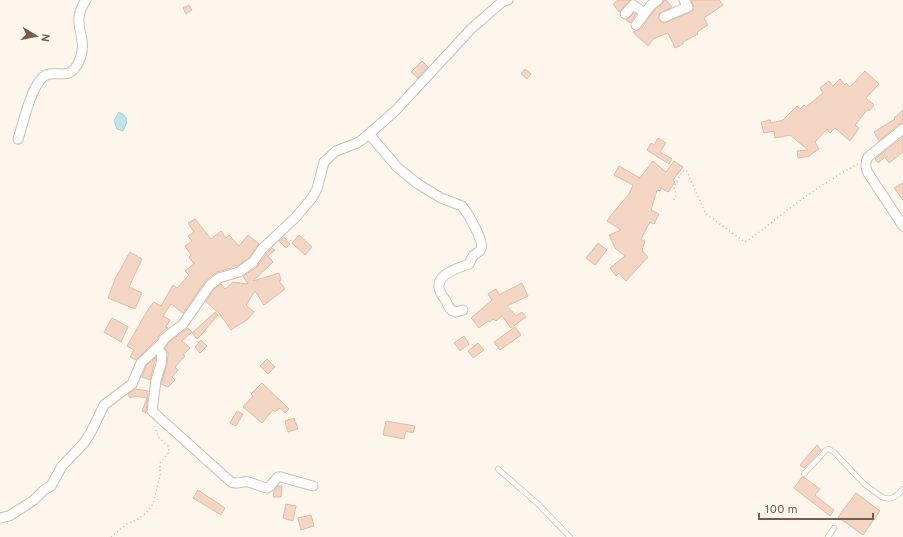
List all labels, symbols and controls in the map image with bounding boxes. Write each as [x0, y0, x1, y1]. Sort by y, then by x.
north arrow [16, 16, 56, 56]
text: N [37, 32, 52, 43]
scale bar [759, 495, 873, 521]
text: 100 m [765, 502, 798, 518]

